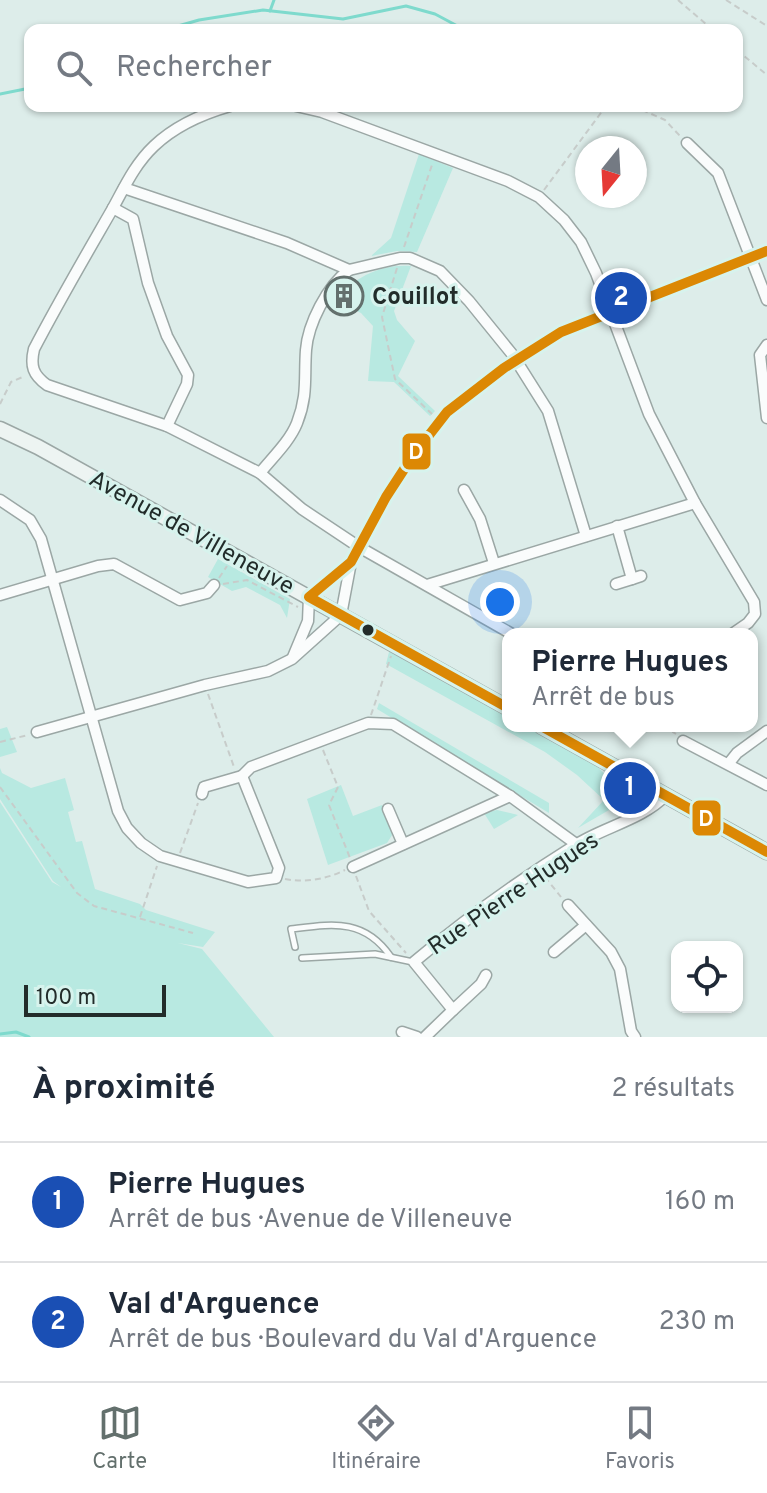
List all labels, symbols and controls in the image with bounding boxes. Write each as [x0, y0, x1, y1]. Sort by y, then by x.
search box [24, 24, 743, 112]
icon: search [52, 46, 96, 90]
text: Rechercher [116, 50, 272, 87]
north arrow [575, 136, 647, 208]
pin: 2 [595, 268, 647, 328]
building icon: Couillot [323, 275, 365, 317]
place label: Couillot [372, 283, 459, 313]
line badge: D [401, 432, 432, 471]
text: D [408, 440, 424, 467]
street label: Avenue de Villeneuve [83, 465, 299, 603]
your location [480, 582, 520, 622]
unlabelled marker [360, 622, 376, 638]
popup [502, 628, 758, 732]
text: Pierre Hugues [531, 645, 729, 682]
text: Arrêt de bus [531, 682, 675, 715]
pin: 1 [604, 758, 656, 818]
line badge: D [691, 799, 722, 837]
text: D [698, 807, 714, 834]
street label: Rue Pierre Hugues [423, 826, 605, 963]
map controls [671, 941, 743, 1013]
button: locate [671, 941, 743, 1013]
scale bar [24, 981, 166, 1017]
text: 100 m [36, 985, 96, 1012]
text: À proximité [32, 1068, 215, 1111]
text: 2 résultats [611, 1073, 735, 1106]
text: Pierre Hugues [108, 1167, 306, 1204]
text: 1 [53, 1186, 63, 1219]
text: 160 m [665, 1186, 735, 1219]
text: Arrêt de bus · Avenue de Villeneuve [108, 1204, 512, 1237]
text: Val d'Arguence [108, 1287, 319, 1324]
text: 2 [50, 1306, 66, 1339]
text: 230 m [659, 1306, 735, 1339]
text: Arrêt de bus · Boulevard du Val d'Arguence [108, 1324, 597, 1357]
tab: Carte [92, 1401, 147, 1476]
tab: Itinéraire [331, 1401, 421, 1476]
tab: Favoris [605, 1401, 675, 1476]

